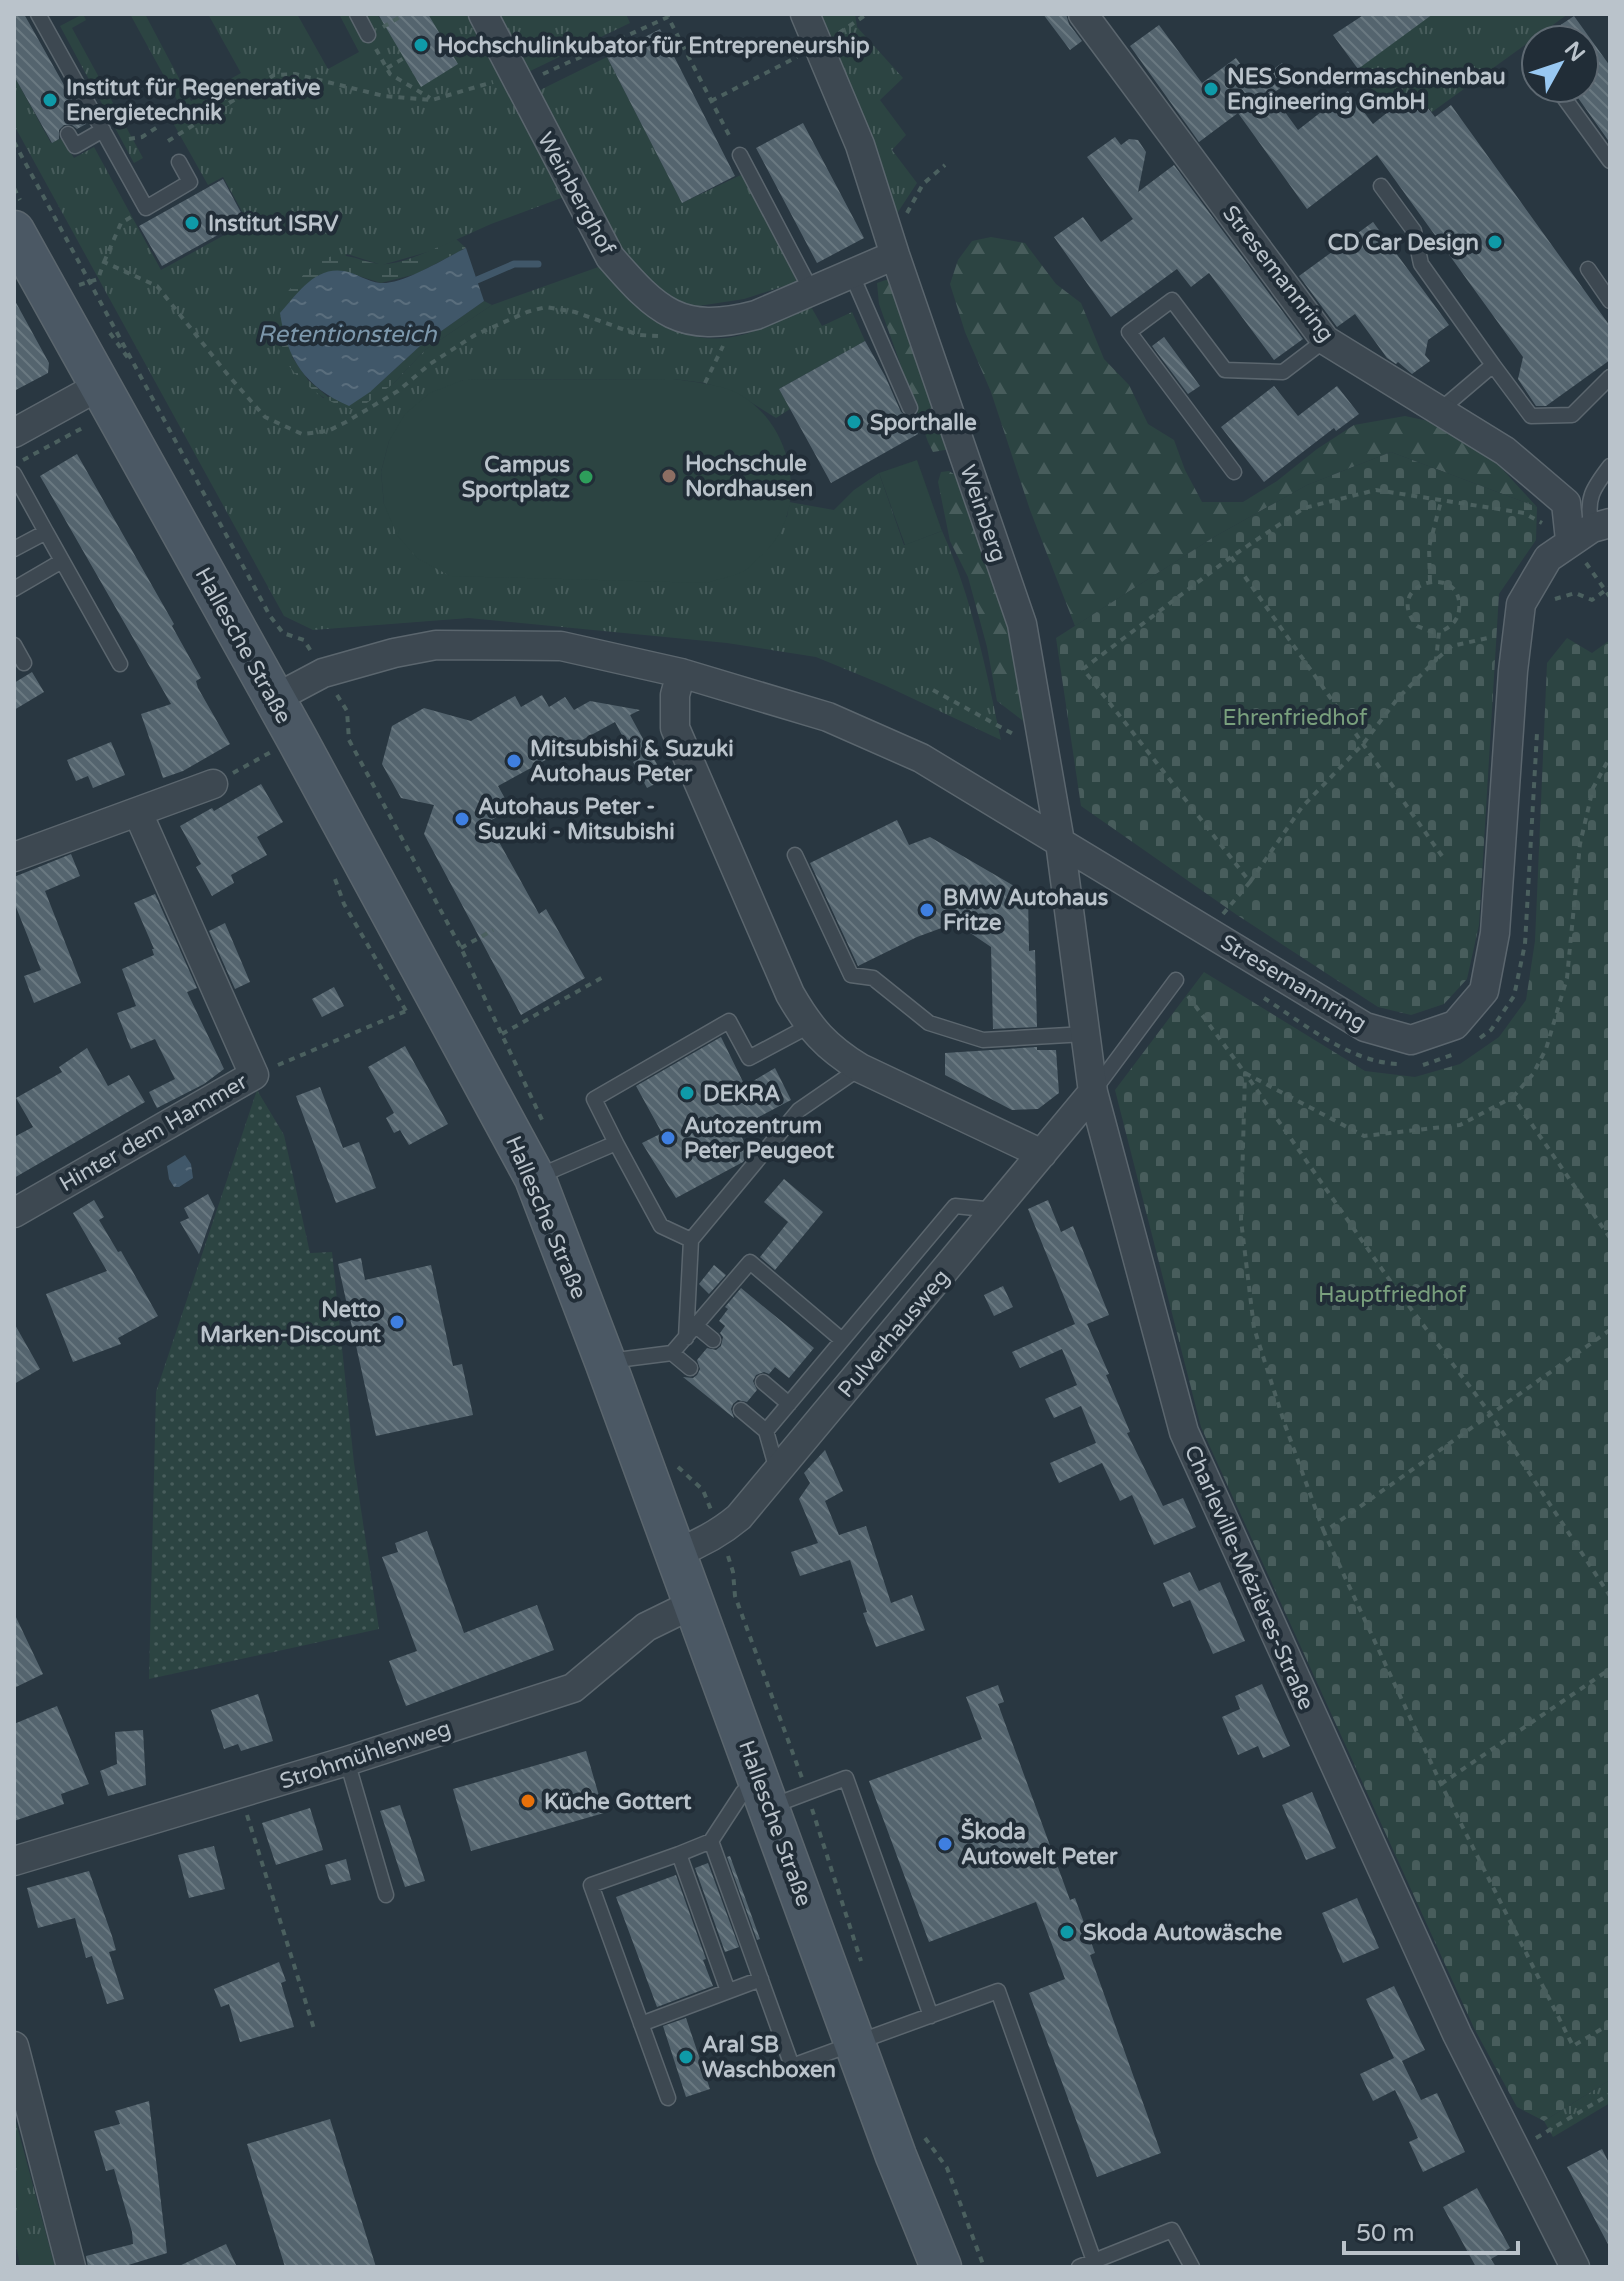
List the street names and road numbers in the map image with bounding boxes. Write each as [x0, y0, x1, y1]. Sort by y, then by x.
street label: Weinberghof [532, 128, 621, 260]
street label: Stresemannring [1217, 200, 1339, 347]
street label: Weinberg [954, 461, 1012, 565]
street label: Hallesche Straße [189, 563, 297, 728]
street label: Stresemannring [1216, 929, 1371, 1037]
street label: Hinter dem Hammer [55, 1068, 252, 1197]
street label: Hallesche Straße [500, 1132, 592, 1303]
street label: Pulverhausweg [833, 1264, 955, 1403]
street label: Charleville-Mézières-Straße [1179, 1441, 1319, 1714]
street label: Strohmühlenweg [277, 1715, 454, 1795]
street label: Hallesche Straße [733, 1737, 817, 1910]

